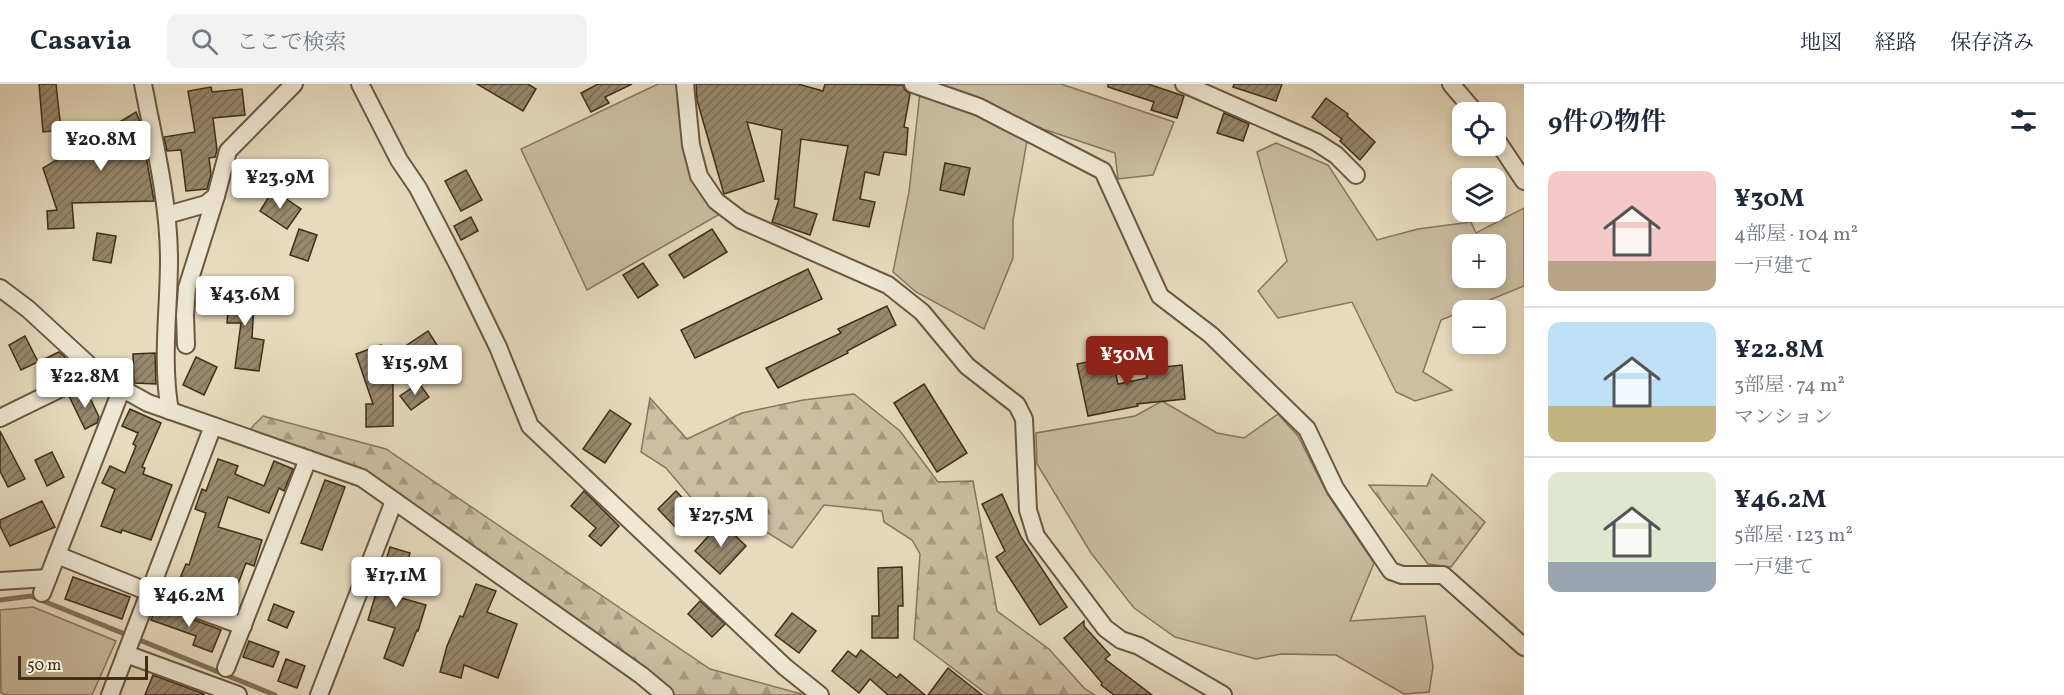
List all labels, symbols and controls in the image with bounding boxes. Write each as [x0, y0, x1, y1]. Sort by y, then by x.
search box [167, 14, 587, 68]
text: Casavia [30, 22, 131, 61]
icon: search [188, 25, 221, 58]
text: ここで検索 [236, 28, 346, 59]
text: 地図 [1800, 29, 1842, 58]
text: 経路 [1875, 29, 1917, 58]
text: 保存済み [1950, 29, 2034, 58]
map controls [1452, 102, 1506, 354]
button: locate [1452, 102, 1506, 156]
icon: filters [2007, 104, 2040, 137]
text: 9件の物件 [1548, 105, 1666, 141]
pin: ¥20.8M [52, 121, 150, 172]
text: ¥20.8M [65, 126, 137, 154]
pin: ¥23.9M [231, 159, 329, 210]
text: ¥23.9M [246, 164, 315, 192]
button: layers [1452, 168, 1506, 222]
text: ¥30M [1734, 181, 1804, 217]
icon: home [1596, 195, 1668, 267]
text: 4部屋 · 104 m² [1734, 221, 1858, 249]
button: + [1452, 234, 1506, 288]
text: 一戸建て [1734, 253, 1814, 281]
pin: ¥43.6M [196, 276, 294, 327]
text: ¥43.6M [210, 281, 280, 309]
button: − [1452, 300, 1506, 354]
text: ¥22.8M [1734, 332, 1824, 368]
pin: ¥30M [1091, 336, 1163, 387]
text: ¥30M [1100, 341, 1154, 369]
pin: ¥15.9M [366, 345, 464, 396]
icon: home [1596, 346, 1668, 418]
text: ¥15.9M [382, 350, 448, 378]
pin: ¥22.8M [36, 358, 134, 409]
text: ¥22.8M [50, 363, 120, 391]
text: 3部屋 · 74 m² [1734, 372, 1845, 400]
text: マンション [1734, 404, 1833, 432]
text: ¥46.2M [1734, 482, 1826, 518]
icon: home [1596, 496, 1668, 568]
pin: ¥27.5M [672, 497, 770, 548]
text: ¥27.5M [689, 502, 753, 530]
text: 5部屋 · 123 m² [1734, 522, 1853, 550]
text: 一戸建て [1734, 554, 1814, 582]
pin: ¥17.1M [347, 557, 445, 608]
text: ¥17.1M [365, 562, 427, 590]
pin: ¥46.2M [140, 577, 238, 628]
text: ¥46.2M [153, 582, 225, 610]
scale bar [18, 653, 148, 680]
text: 50 m [27, 655, 61, 677]

